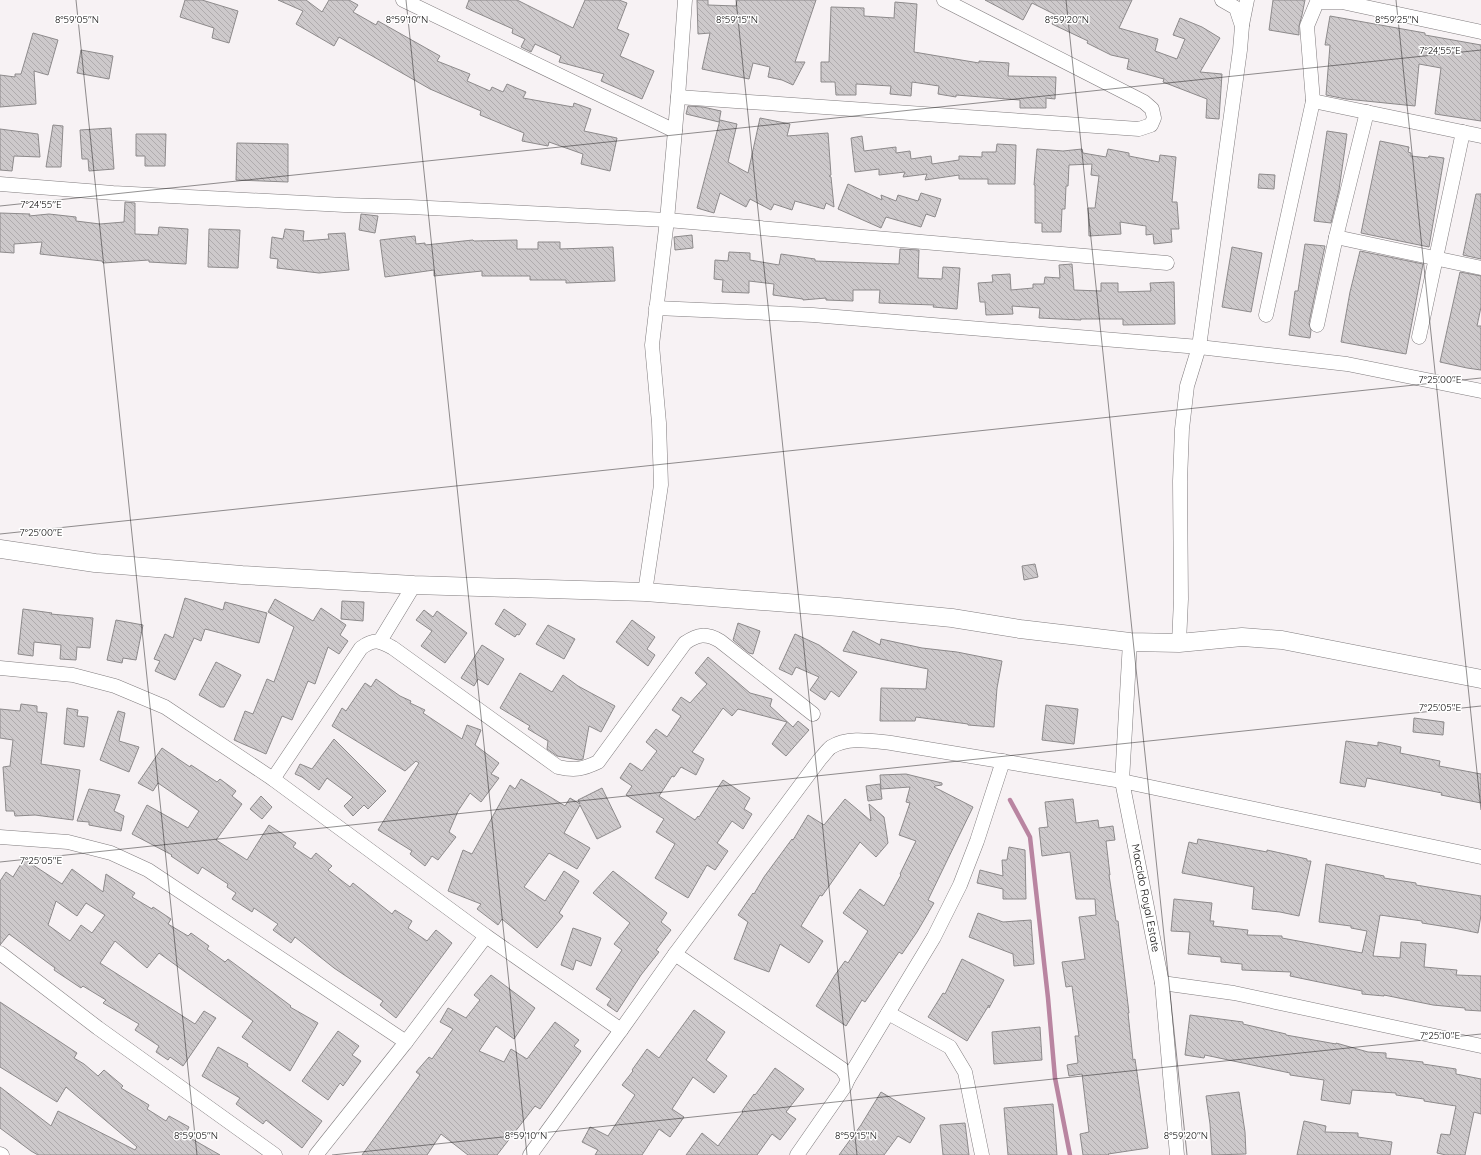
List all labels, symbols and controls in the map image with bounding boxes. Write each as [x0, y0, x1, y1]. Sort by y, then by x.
text: 8°59'05"N [55, 13, 99, 26]
text: 8°59'10"N [386, 13, 428, 26]
text: 8°59'15"N [716, 13, 758, 26]
text: 8°59'20"N [1045, 13, 1089, 26]
text: 8°59'25"N [1375, 13, 1419, 26]
text: 7°24'55"E [1419, 44, 1461, 57]
text: 7°24'55"E [20, 198, 62, 211]
text: 7°25'00"E [1419, 373, 1462, 386]
text: 7°25'00"E [20, 526, 63, 539]
text: 7°25'05"E [1419, 701, 1461, 714]
street label: Maccido Royal Estate [1129, 843, 1163, 953]
text: 7°25'05"E [20, 854, 62, 867]
text: 7°25'10"E [1420, 1029, 1461, 1042]
text: 8°59'05"N [174, 1129, 218, 1142]
text: 8°59'10"N [505, 1129, 547, 1142]
text: 8°59'15"N [835, 1129, 877, 1142]
text: 8°59'20"N [1164, 1129, 1208, 1142]

